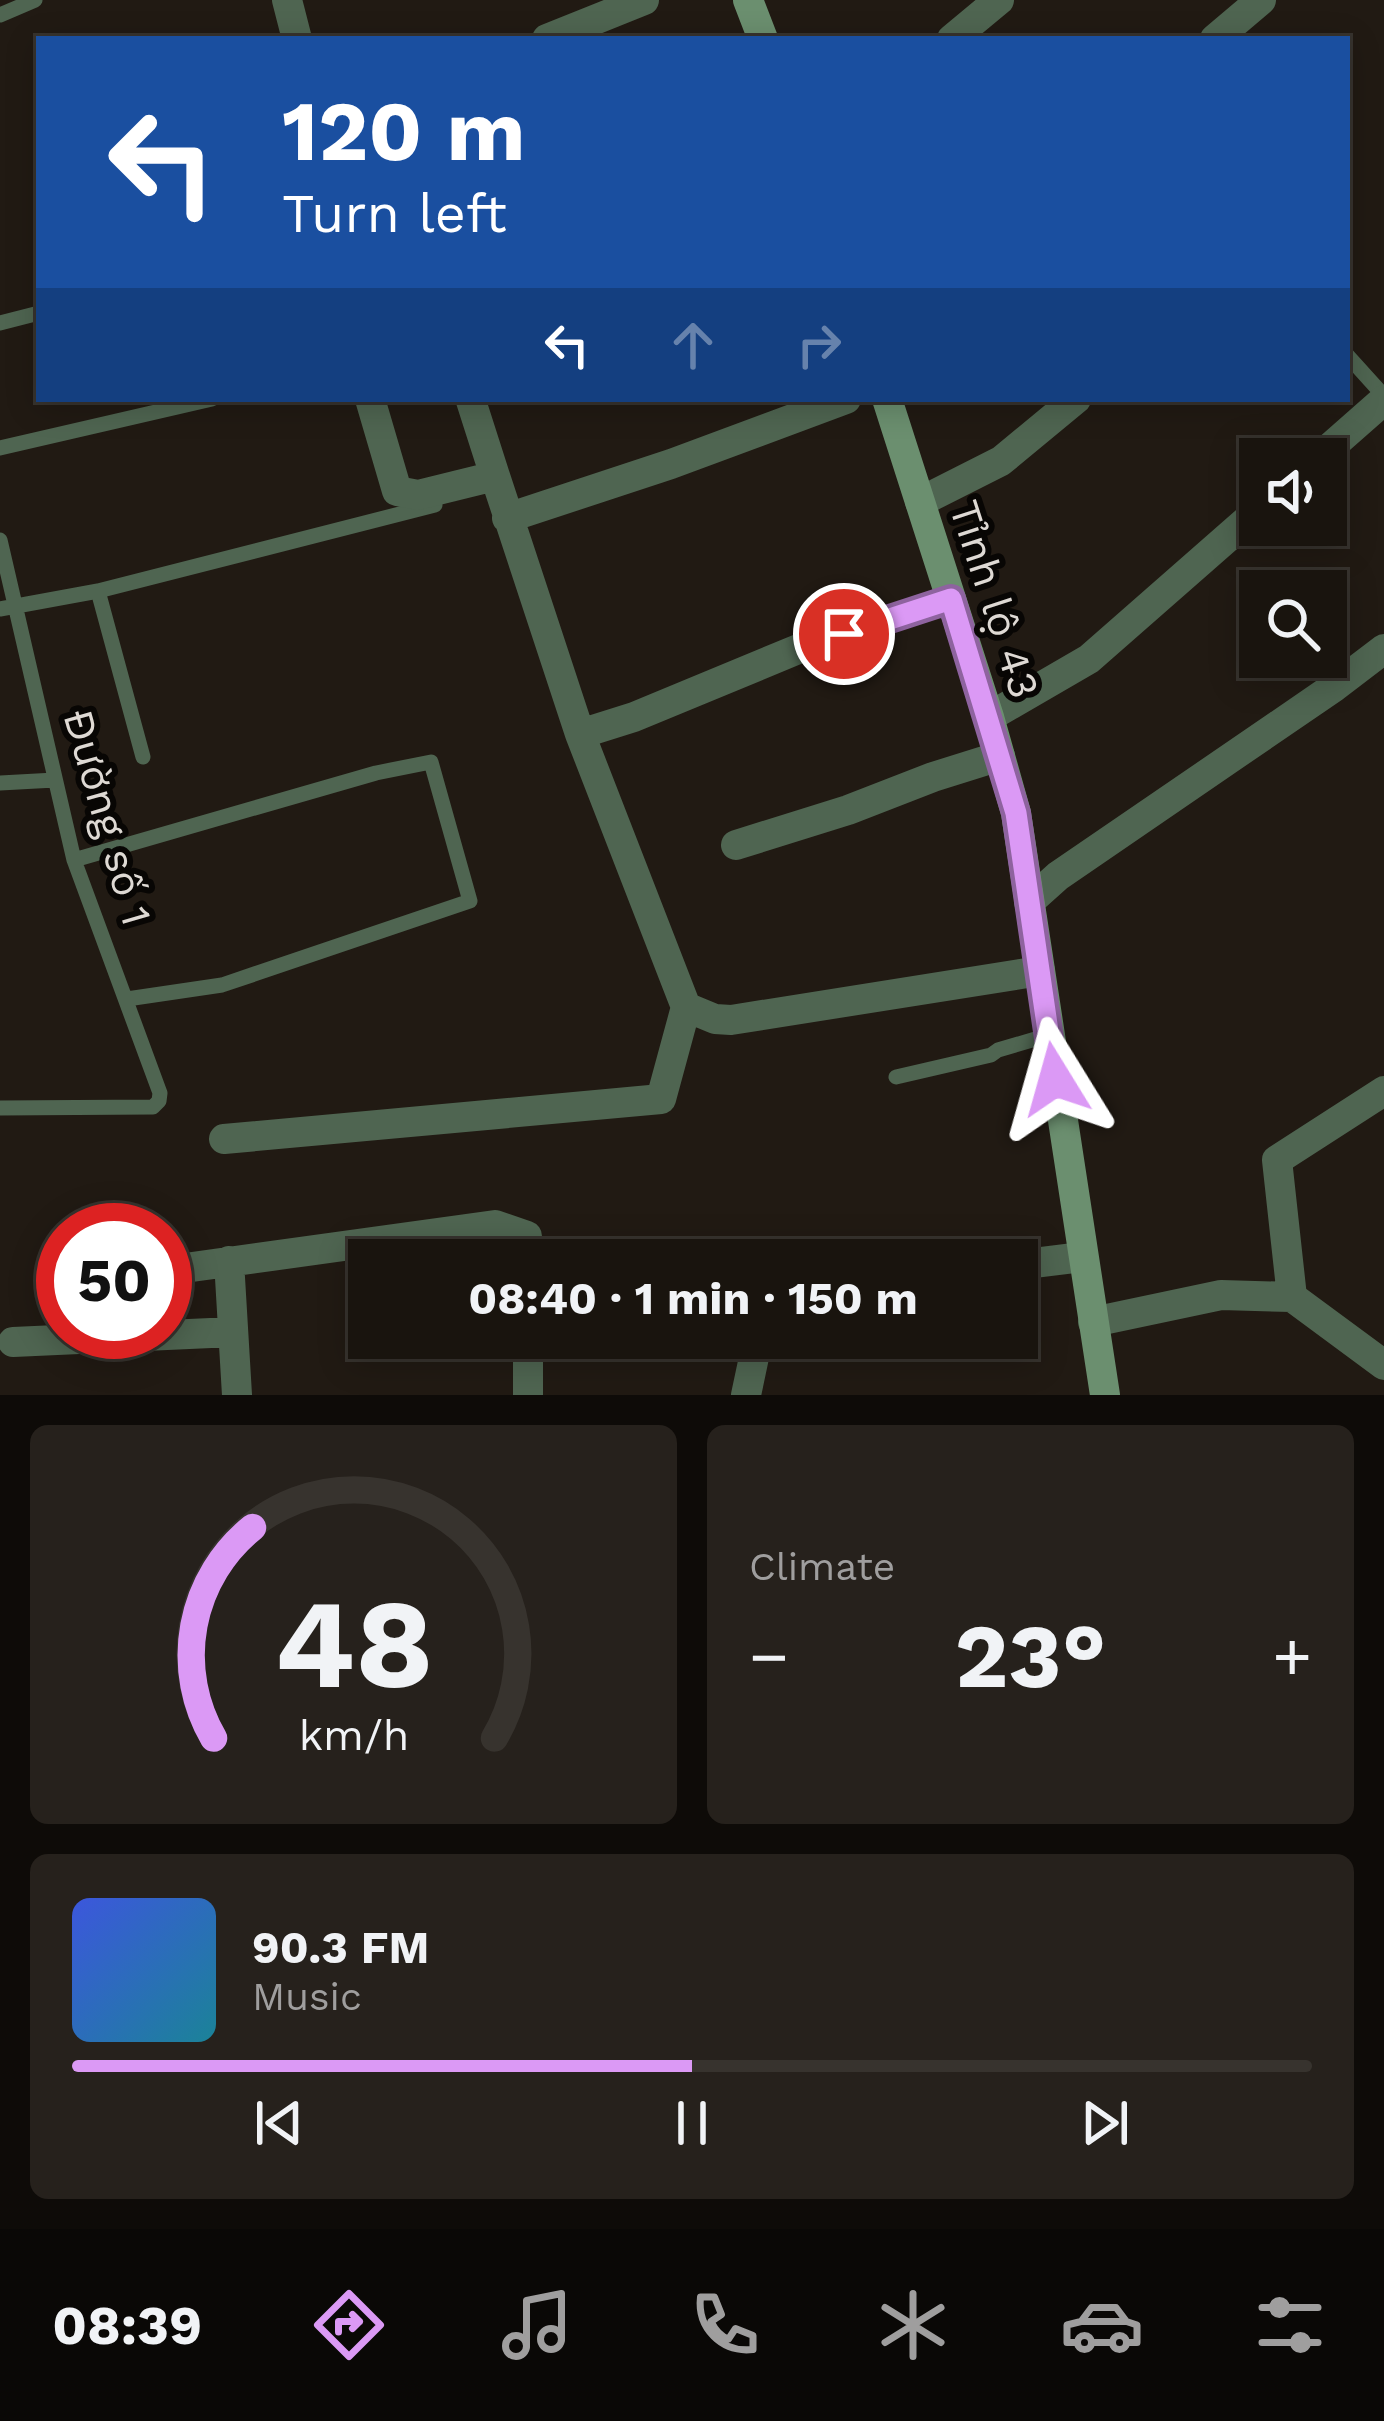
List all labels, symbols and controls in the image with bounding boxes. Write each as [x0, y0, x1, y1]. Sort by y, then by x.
text: 120 m [282, 82, 525, 180]
icon: left [84, 84, 240, 240]
text: Turn left [282, 182, 507, 245]
icon: left [534, 312, 600, 378]
icon: ahead [660, 312, 726, 378]
icon: right [786, 312, 852, 378]
map controls [1239, 438, 1347, 678]
button: sound [1239, 438, 1347, 546]
street label: Tỉnh lộ 43 [940, 494, 1049, 704]
button: search [1239, 570, 1347, 678]
pin [793, 583, 895, 685]
icon: arrive [811, 601, 877, 667]
street label: Đường số 1 [53, 704, 162, 931]
position arrow [992, 1016, 1118, 1142]
speed limit sign: 50 [36, 1203, 192, 1359]
text: 08:40 · 1 min · 150 m [468, 1272, 918, 1325]
text: Climate [749, 1544, 895, 1589]
text: 48 [274, 1571, 433, 1717]
text: 23° [955, 1603, 1106, 1709]
text: − [749, 1618, 789, 1695]
text: + [1272, 1618, 1312, 1695]
text: km/h [298, 1709, 409, 1759]
text: 90.3 FM [252, 1921, 429, 1974]
text: Music [252, 1974, 362, 2019]
icon: previous [246, 2090, 312, 2156]
icon: pause [659, 2090, 725, 2156]
icon: next [1072, 2090, 1138, 2156]
icon: directions [307, 2283, 391, 2367]
icon: music [495, 2283, 579, 2367]
icon: phone [683, 2283, 767, 2367]
icon: climate [871, 2283, 955, 2367]
icon: car [1060, 2283, 1144, 2367]
icon: filters [1248, 2283, 1332, 2367]
text: 08:39 [52, 2294, 202, 2357]

